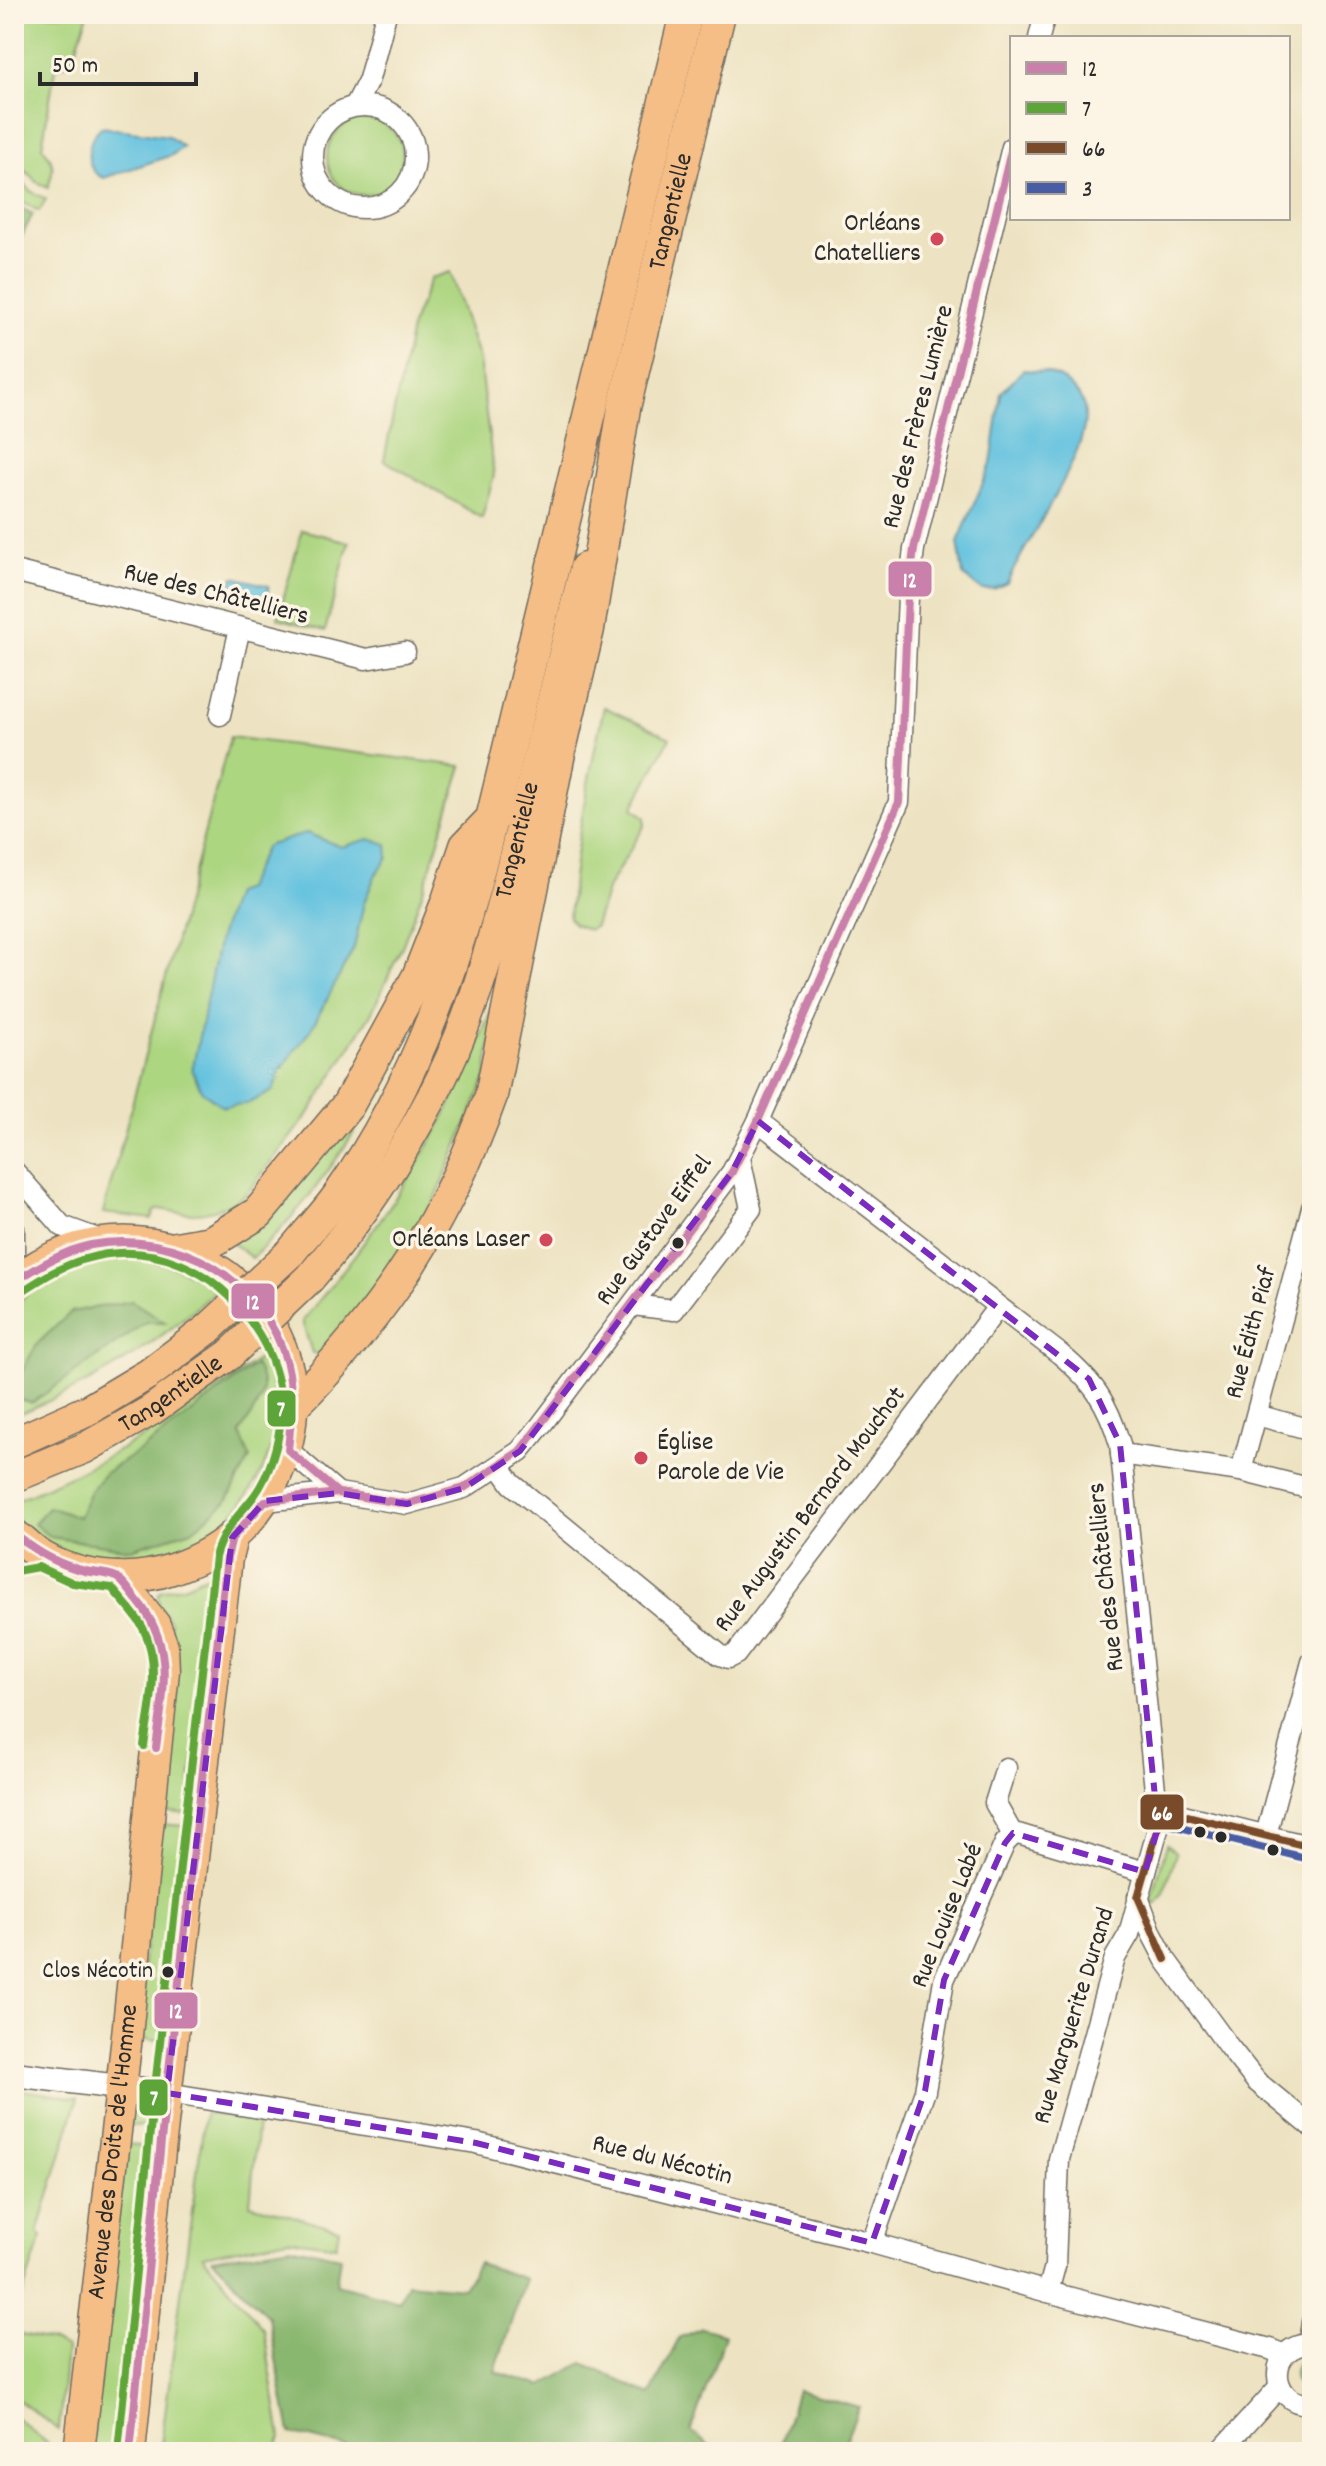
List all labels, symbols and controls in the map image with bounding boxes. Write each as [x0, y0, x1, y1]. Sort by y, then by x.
scale bar [40, 36, 196, 86]
legend [1010, 36, 1290, 220]
text: 50 m [52, 50, 98, 84]
text: 12 [1082, 54, 1098, 88]
text: 7 [1082, 94, 1091, 128]
text: 66 [1082, 134, 1106, 168]
street label: Tangentielle [639, 149, 703, 274]
text: 3 [1082, 174, 1093, 208]
place label: Orléans Chatelliers [814, 206, 921, 273]
marker: Orléans Chatelliers [928, 230, 946, 248]
street label: Rue des Frères Lumière [873, 301, 965, 533]
street label: Rue des Châtelliers [119, 554, 313, 636]
line badge: 12 [887, 560, 933, 598]
text: 12 [903, 567, 917, 598]
street label: Tangentielle [486, 778, 550, 903]
street label: Rue Gustave Eiffel [588, 1148, 722, 1314]
place label: Orléans Laser [392, 1222, 530, 1259]
marker: Orléans Laser [537, 1231, 555, 1249]
unlabelled marker [670, 1235, 686, 1251]
street label: Rue Édith Piaf [1217, 1262, 1288, 1403]
line badge: 12 [230, 1282, 276, 1320]
text: 12 [246, 1289, 260, 1320]
street label: Tangentielle [112, 1346, 231, 1443]
street label: Rue Augustin Bernard Mouchot [706, 1379, 916, 1641]
line badge: 7 [266, 1389, 297, 1428]
text: 7 [277, 1396, 286, 1427]
place label: Église Parole de Vie [657, 1425, 784, 1492]
marker: Église Parole de Vie [632, 1449, 650, 1467]
street label: Rue des Châtelliers [1079, 1481, 1135, 1673]
line badge: 66 [1139, 1793, 1185, 1831]
text: 66 [1151, 1800, 1173, 1831]
unlabelled marker [1192, 1824, 1208, 1840]
unlabelled marker [1213, 1829, 1229, 1845]
street label: Rue Louise Labé [902, 1838, 994, 1994]
unlabelled marker [1265, 1842, 1281, 1858]
street label: Rue Marguerite Durand [1024, 1903, 1126, 2129]
place label: Clos Nécotin [42, 1955, 153, 1989]
marker: Clos Nécotin [160, 1964, 176, 1980]
line badge: 12 [153, 1991, 199, 2030]
text: 12 [169, 1998, 183, 2029]
street label: Avenue des Droits de l'Homme [78, 2003, 149, 2302]
line badge: 7 [138, 2078, 169, 2117]
text: 7 [150, 2085, 159, 2116]
street label: Rue du Nécotin [588, 2126, 736, 2196]

